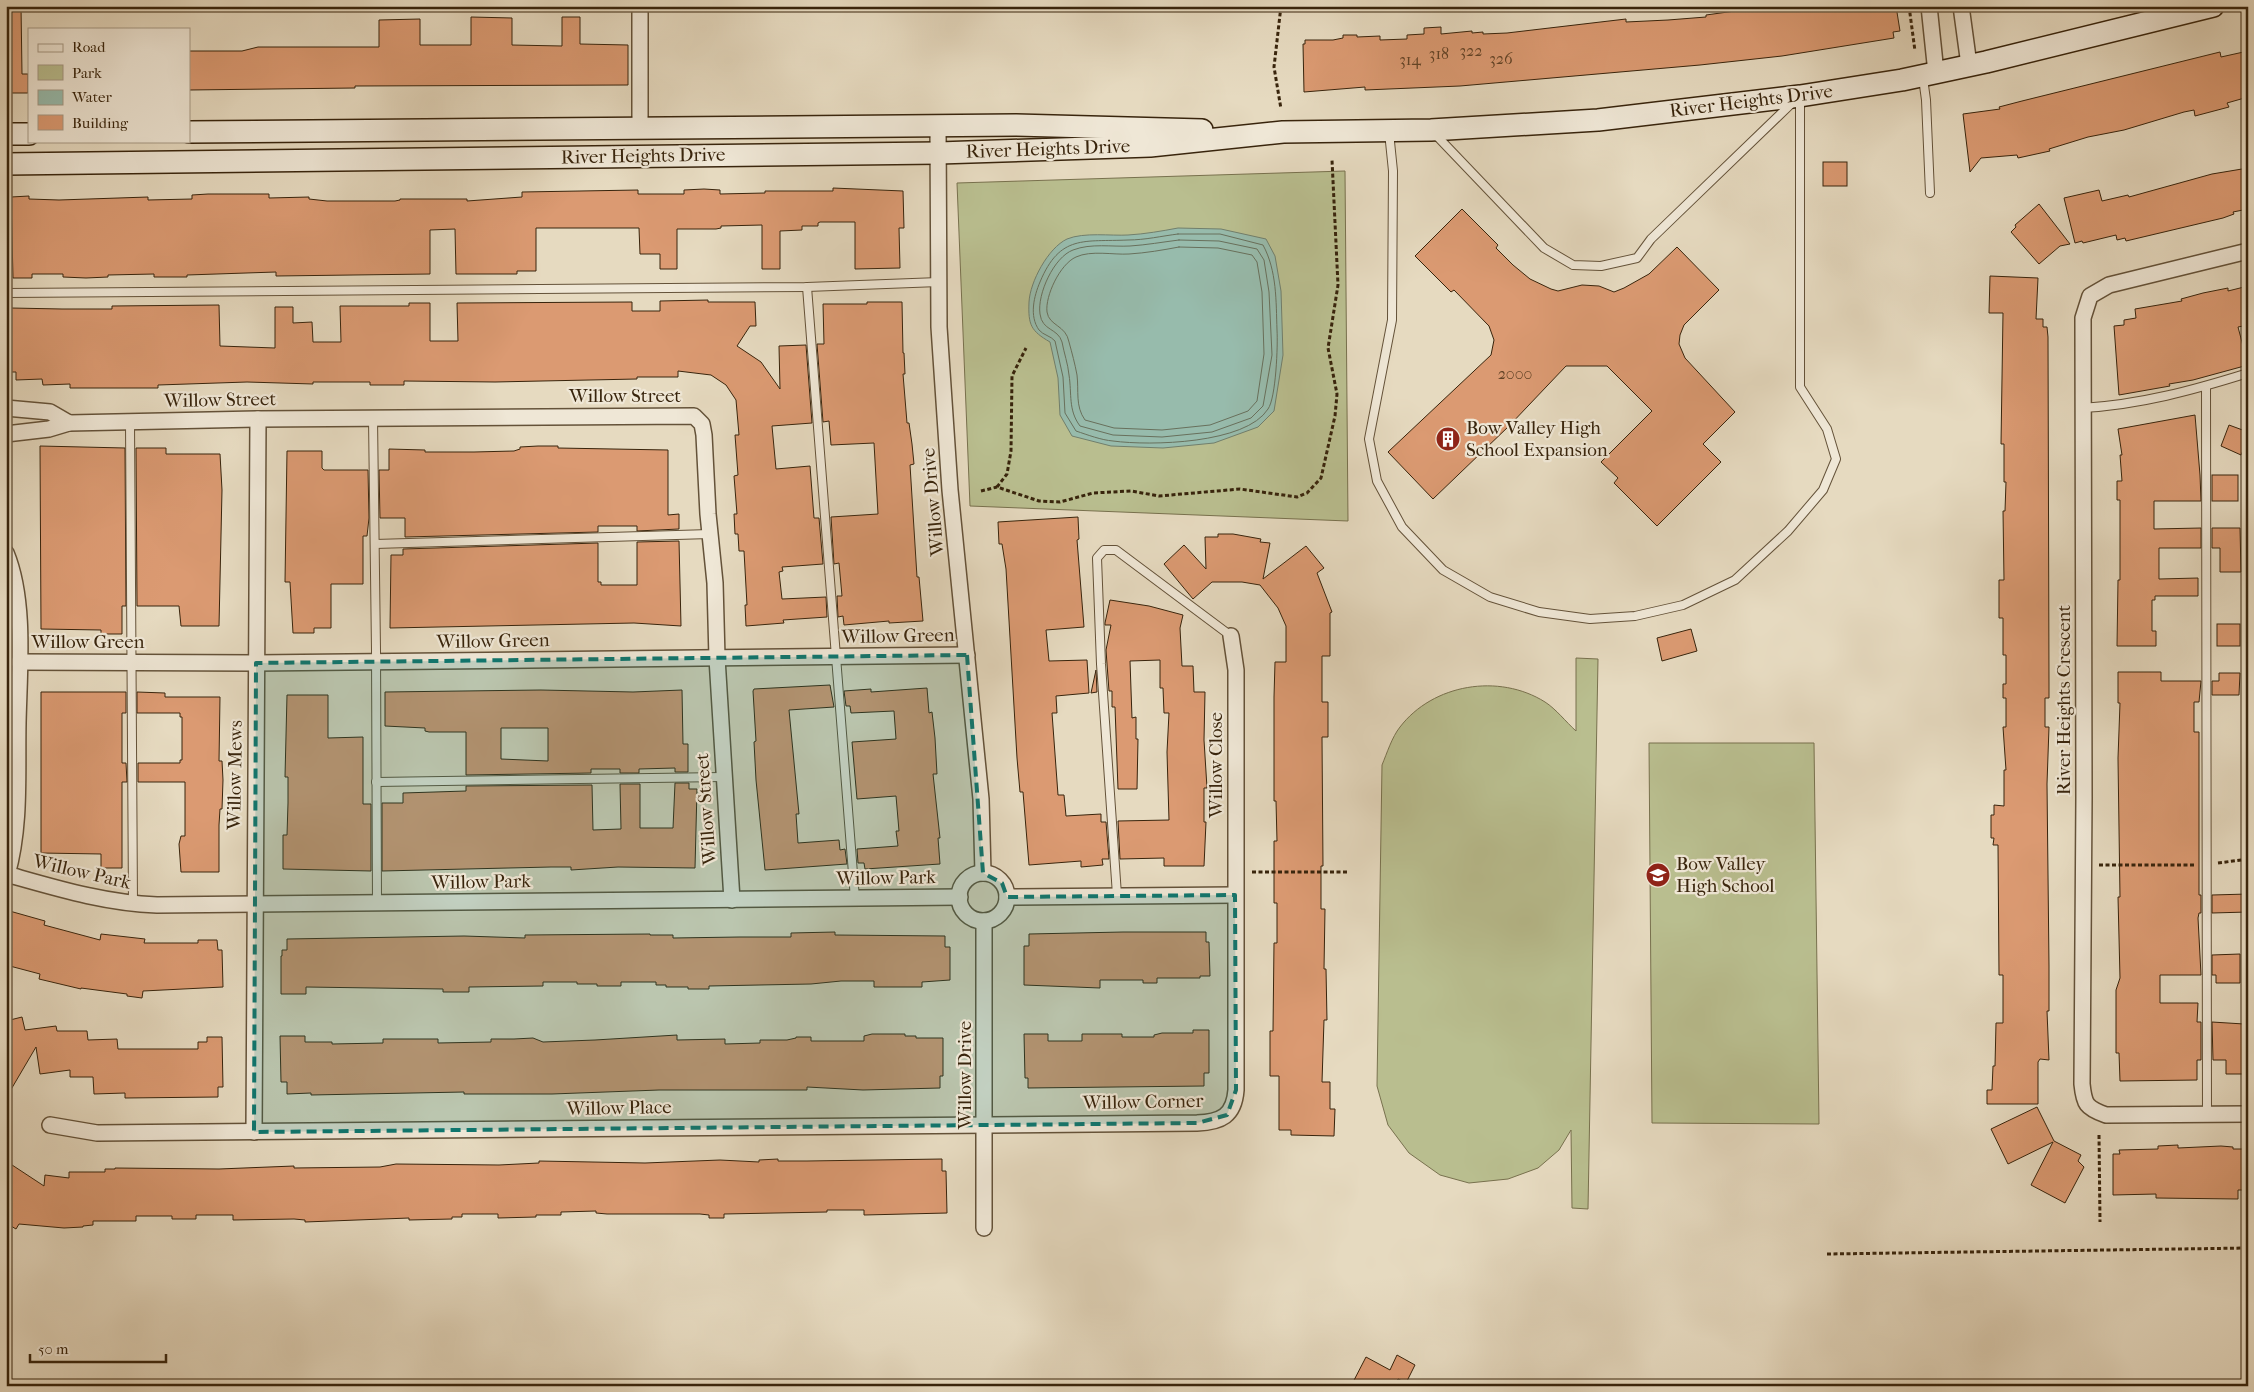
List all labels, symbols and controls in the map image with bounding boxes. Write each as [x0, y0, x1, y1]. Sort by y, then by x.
legend [28, 28, 190, 142]
text: Road [72, 38, 106, 56]
house number: 322 [1459, 41, 1483, 60]
house number: 318 [1429, 44, 1449, 63]
house number: 326 [1489, 49, 1513, 68]
house number: 314 [1399, 50, 1421, 69]
text: Park [72, 64, 102, 82]
street label: River Heights Drive [1668, 80, 1834, 122]
text: Water [71, 88, 112, 106]
text: Building [72, 114, 129, 132]
street label: River Heights Drive [965, 135, 1131, 163]
street label: River Heights Drive [561, 144, 725, 168]
house number: 2000 [1498, 364, 1532, 383]
street label: Willow Street [568, 385, 681, 407]
street label: Willow Street [163, 388, 276, 412]
place label: Bow Valley High School Expansion [1466, 417, 1608, 461]
building icon: Bow Valley High School Expansion [1435, 426, 1461, 452]
street label: Willow Drive [917, 447, 949, 558]
street label: River Heights Crescent [2053, 605, 2075, 795]
street label: Willow Green [840, 624, 955, 648]
street label: Willow Green [435, 629, 550, 653]
street label: Willow Green [30, 631, 145, 653]
street label: Willow Close [1205, 712, 1227, 819]
street label: Willow Mews [223, 720, 247, 831]
street label: Willow Street [691, 752, 721, 867]
street label: Willow Park [30, 850, 133, 894]
place label: Bow Valley High School [1676, 853, 1775, 897]
school or university icon: Bow Valley High School [1645, 862, 1671, 888]
street label: Willow Park [835, 866, 936, 890]
street label: Willow Park [430, 870, 531, 894]
street label: Willow Drive [954, 1021, 976, 1130]
street label: Willow Corner [1081, 1090, 1204, 1114]
street label: Willow Place [565, 1096, 672, 1120]
scale bar [30, 1332, 166, 1364]
text: 50 m [38, 1340, 69, 1358]

